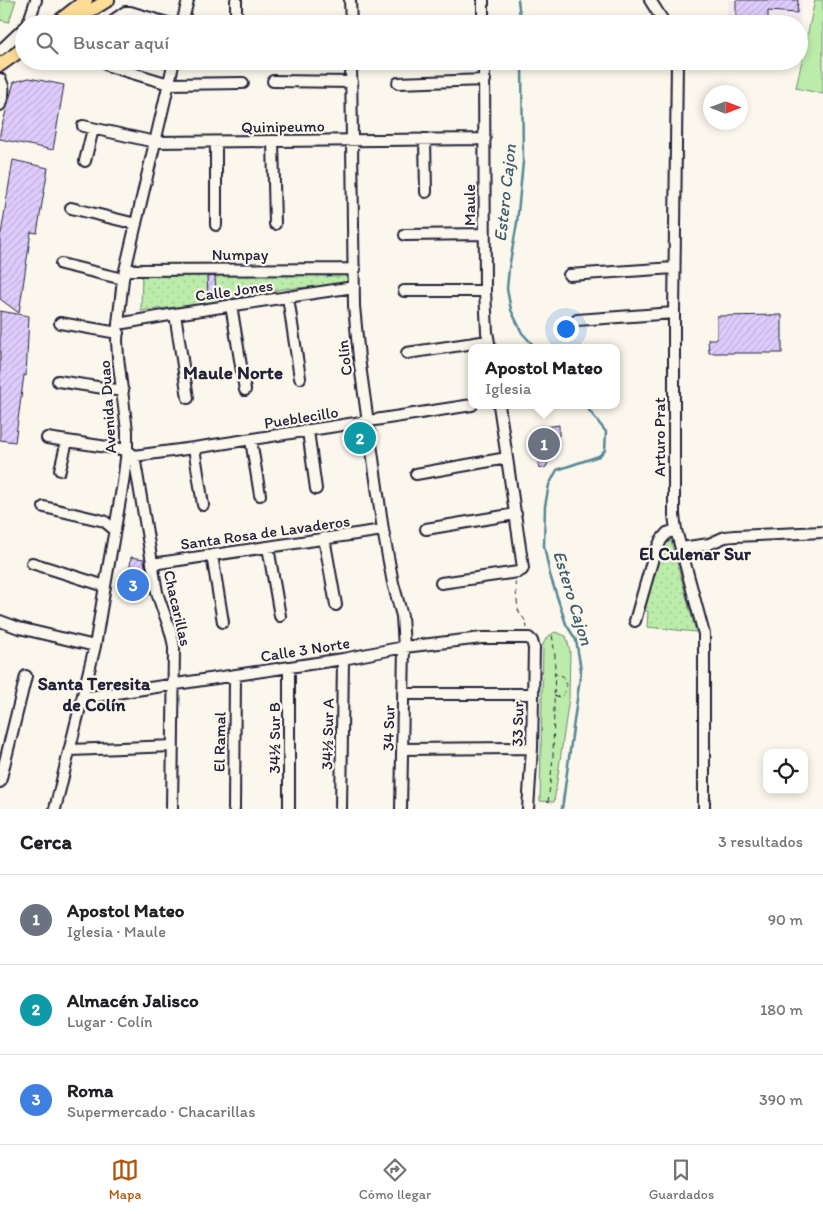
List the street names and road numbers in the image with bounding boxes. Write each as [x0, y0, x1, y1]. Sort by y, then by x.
street label: Quinipeumo [241, 116, 325, 137]
street label: Maule [460, 184, 479, 226]
street label: Numpay [212, 245, 269, 264]
street label: Calle Jones [194, 276, 274, 305]
street label: Colín [333, 339, 356, 377]
street label: Avenida Duao [95, 360, 120, 454]
street label: Arturo Prat [650, 397, 669, 477]
street label: Pueblecillo [263, 402, 340, 433]
street label: Santa Rosa de Lavaderos [179, 511, 351, 554]
street label: Chacarillas [160, 568, 195, 648]
street label: Calle 3 Norte [259, 633, 351, 666]
street label: 34½ Sur A [317, 698, 338, 770]
street label: 33 Sur [508, 701, 527, 747]
street label: 34½ Sur B [265, 702, 284, 774]
street label: 34 Sur [379, 704, 398, 751]
street label: El Ramal [209, 711, 230, 772]

